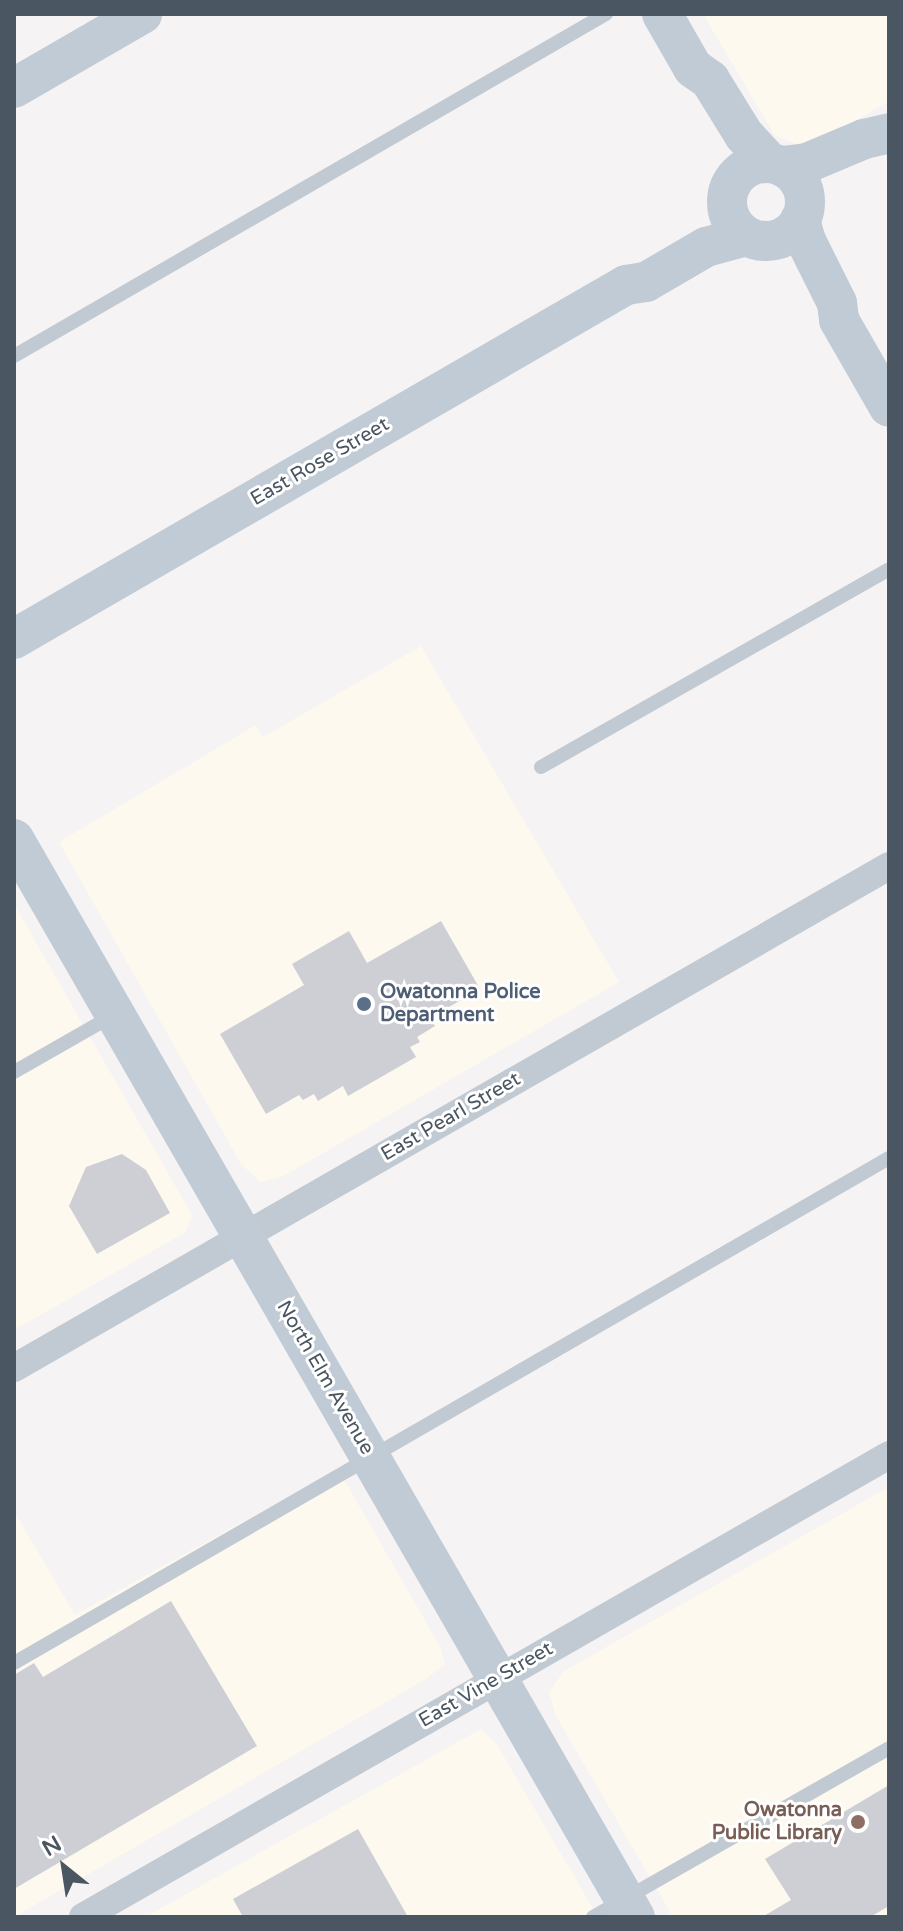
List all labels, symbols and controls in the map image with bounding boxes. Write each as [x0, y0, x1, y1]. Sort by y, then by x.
street label: East Rose Street [246, 413, 394, 511]
place label: Owatonna Police Department [380, 980, 541, 1027]
marker: Owatonna Police Department [355, 995, 373, 1013]
street label: East Pearl Street [377, 1067, 525, 1167]
street label: North Elm Avenue [271, 1297, 379, 1459]
street label: East Vine Street [415, 1637, 557, 1733]
place label: Owatonna Public Library [712, 1798, 842, 1845]
marker: Owatonna Public Library [849, 1813, 867, 1831]
north arrow [24, 1827, 104, 1907]
text: N [38, 1831, 66, 1862]

